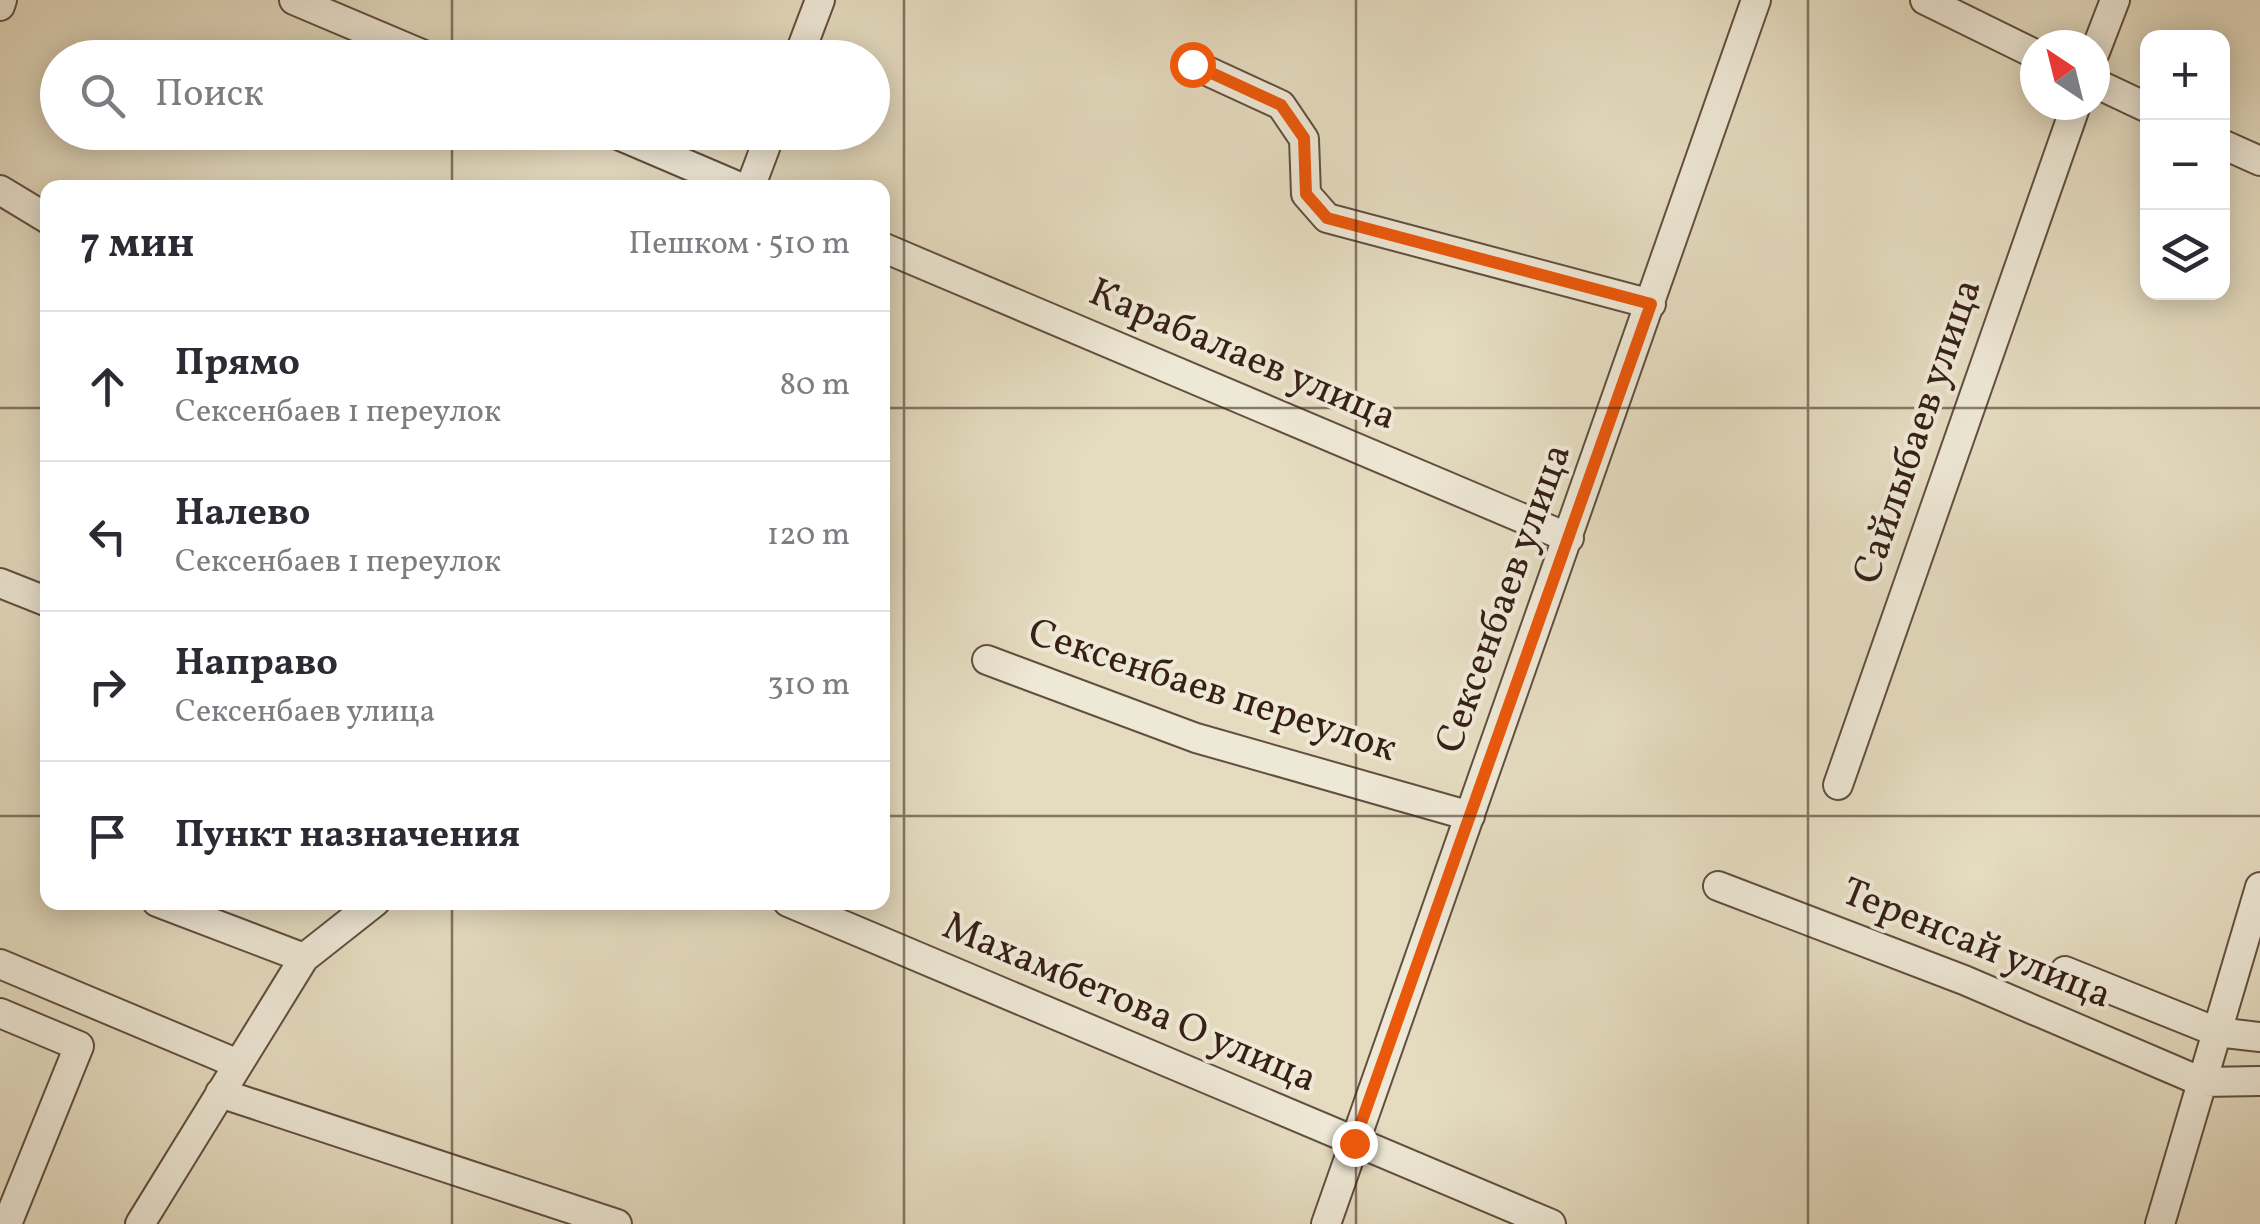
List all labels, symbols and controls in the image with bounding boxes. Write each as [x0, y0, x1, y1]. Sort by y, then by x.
north arrow [2020, 30, 2110, 120]
map controls [2140, 30, 2230, 300]
button: + [2140, 30, 2230, 120]
search box [40, 40, 890, 150]
route start [1170, 42, 1216, 88]
icon: search [75, 68, 130, 123]
text: Поиск [155, 69, 264, 122]
button: − [2140, 120, 2230, 210]
button: layers [2140, 210, 2230, 300]
text: 7 мин [80, 216, 194, 275]
text: Пешком · 510 m [629, 223, 850, 267]
street label: Карабалаев улица [1080, 266, 1404, 446]
street label: Сайлыбаев улица [1841, 272, 1997, 592]
text: Прямо [175, 338, 300, 391]
icon: ahead [80, 359, 135, 414]
text: 80 m [780, 364, 850, 408]
text: Сексенбаев 1 переулок [175, 391, 501, 435]
street label: Сексенбаев улица [1423, 436, 1587, 762]
text: Налево [175, 488, 311, 541]
icon: left [80, 509, 135, 564]
text: 120 m [767, 514, 850, 558]
text: Сексенбаев 1 переулок [175, 541, 501, 585]
street label: Сексенбаев переулок [1021, 606, 1403, 778]
text: Направо [175, 638, 338, 691]
icon: right [80, 659, 135, 714]
text: 310 m [767, 664, 850, 708]
text: Сексенбаев улица [175, 691, 435, 735]
icon: arrive [80, 809, 135, 864]
text: Пункт назначения [175, 810, 520, 863]
street label: Теренсай улица [1833, 865, 2119, 1025]
street label: Махамбетова О улица [933, 900, 1325, 1108]
route end [1332, 1121, 1378, 1167]

